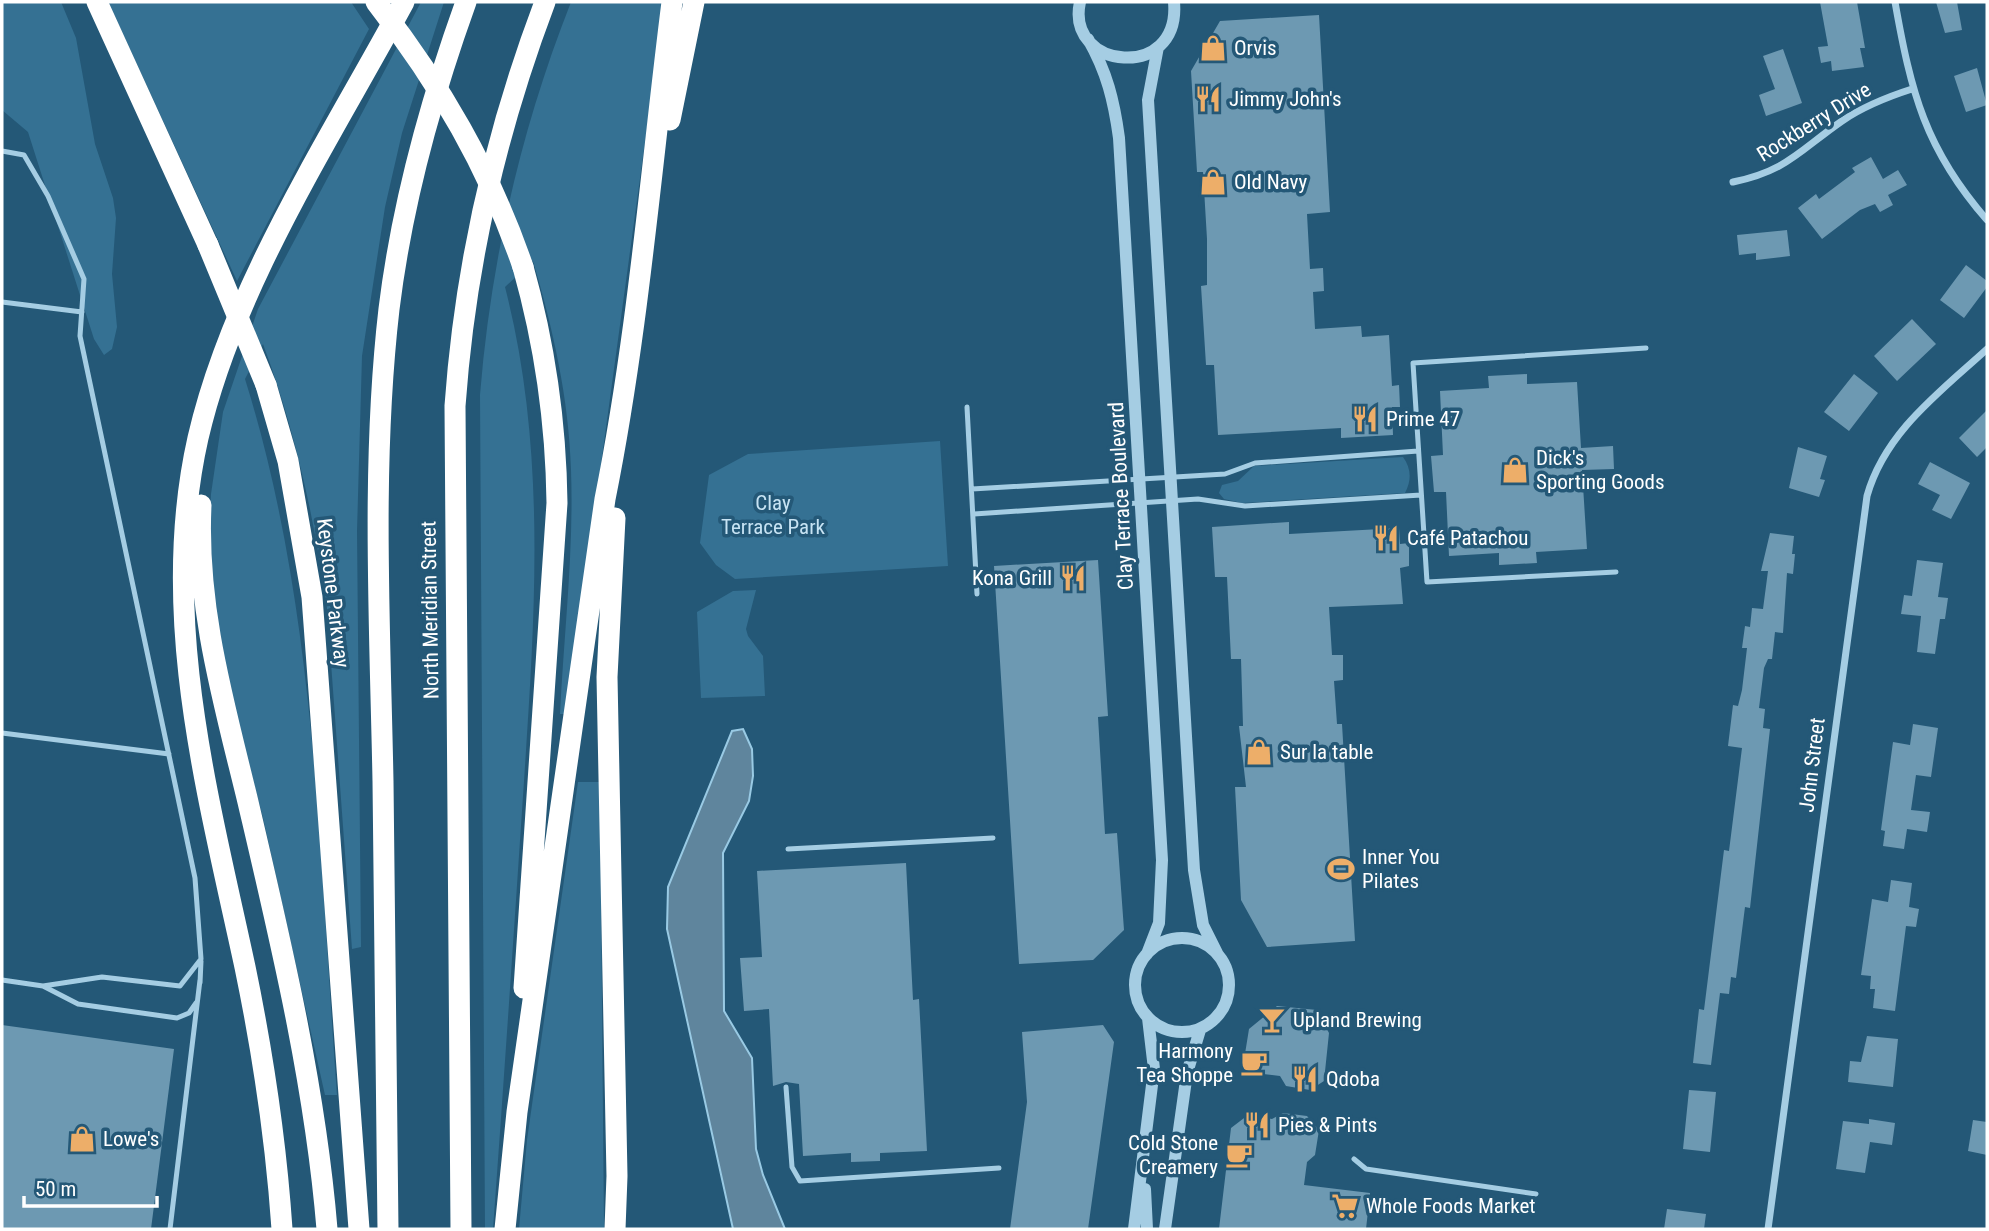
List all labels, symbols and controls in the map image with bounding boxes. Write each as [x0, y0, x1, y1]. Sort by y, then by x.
shop icon: Orvis [1198, 33, 1228, 63]
place label: Orvis [1234, 36, 1277, 60]
street label: Rockberry Drive [1753, 77, 1875, 166]
restaurant icon: Jimmy John's [1193, 84, 1223, 114]
place label: Jimmy John's [1229, 87, 1342, 111]
shop icon: Old Navy [1198, 167, 1228, 197]
place label: Old Navy [1234, 170, 1308, 194]
street label: Clay Terrace Boulevard [1104, 401, 1138, 591]
restaurant icon: Prime 47 [1350, 404, 1380, 434]
place label: Prime 47 [1386, 407, 1460, 431]
place label: Dick's Sporting Goods [1536, 446, 1665, 494]
shop icon: Dick's Sporting Goods [1500, 455, 1530, 485]
park label: Clay Terrace Park [721, 491, 826, 539]
street label: Keystone Parkway [312, 517, 354, 669]
street label: North Meridian Street [416, 521, 444, 699]
restaurant icon: Café Patachou [1371, 523, 1401, 553]
place label: Café Patachou [1407, 526, 1528, 550]
restaurant icon: Kona Grill [1058, 563, 1088, 593]
place label: Kona Grill [972, 566, 1052, 590]
street label: John Street [1794, 716, 1830, 814]
shop icon: Sur la table [1244, 737, 1274, 767]
place label: Sur la table [1280, 740, 1373, 764]
place label: Inner You Pilates [1362, 845, 1440, 893]
sports icon: Inner You Pilates [1326, 854, 1356, 884]
bar icon: Upland Brewing [1257, 1005, 1287, 1035]
place label: Upland Brewing [1293, 1008, 1422, 1032]
place label: Harmony Tea Shoppe [1136, 1039, 1233, 1087]
cafe icon: Harmony Tea Shoppe [1239, 1048, 1269, 1078]
restaurant icon: Qdoba [1290, 1064, 1320, 1094]
place label: Qdoba [1326, 1067, 1380, 1091]
restaurant icon: Pies & Pints [1242, 1110, 1272, 1140]
place label: Pies & Pints [1278, 1113, 1377, 1137]
shop icon: Lowe's [67, 1124, 97, 1154]
place label: Lowe's [103, 1127, 159, 1151]
place label: Cold Stone Creamery [1128, 1131, 1218, 1179]
cafe icon: Cold Stone Creamery [1224, 1140, 1254, 1170]
scale bar [24, 1164, 158, 1208]
text: 50 m [35, 1177, 76, 1201]
supermarket icon: Whole Foods Market [1330, 1191, 1360, 1221]
place label: Whole Foods Market [1366, 1194, 1536, 1218]

